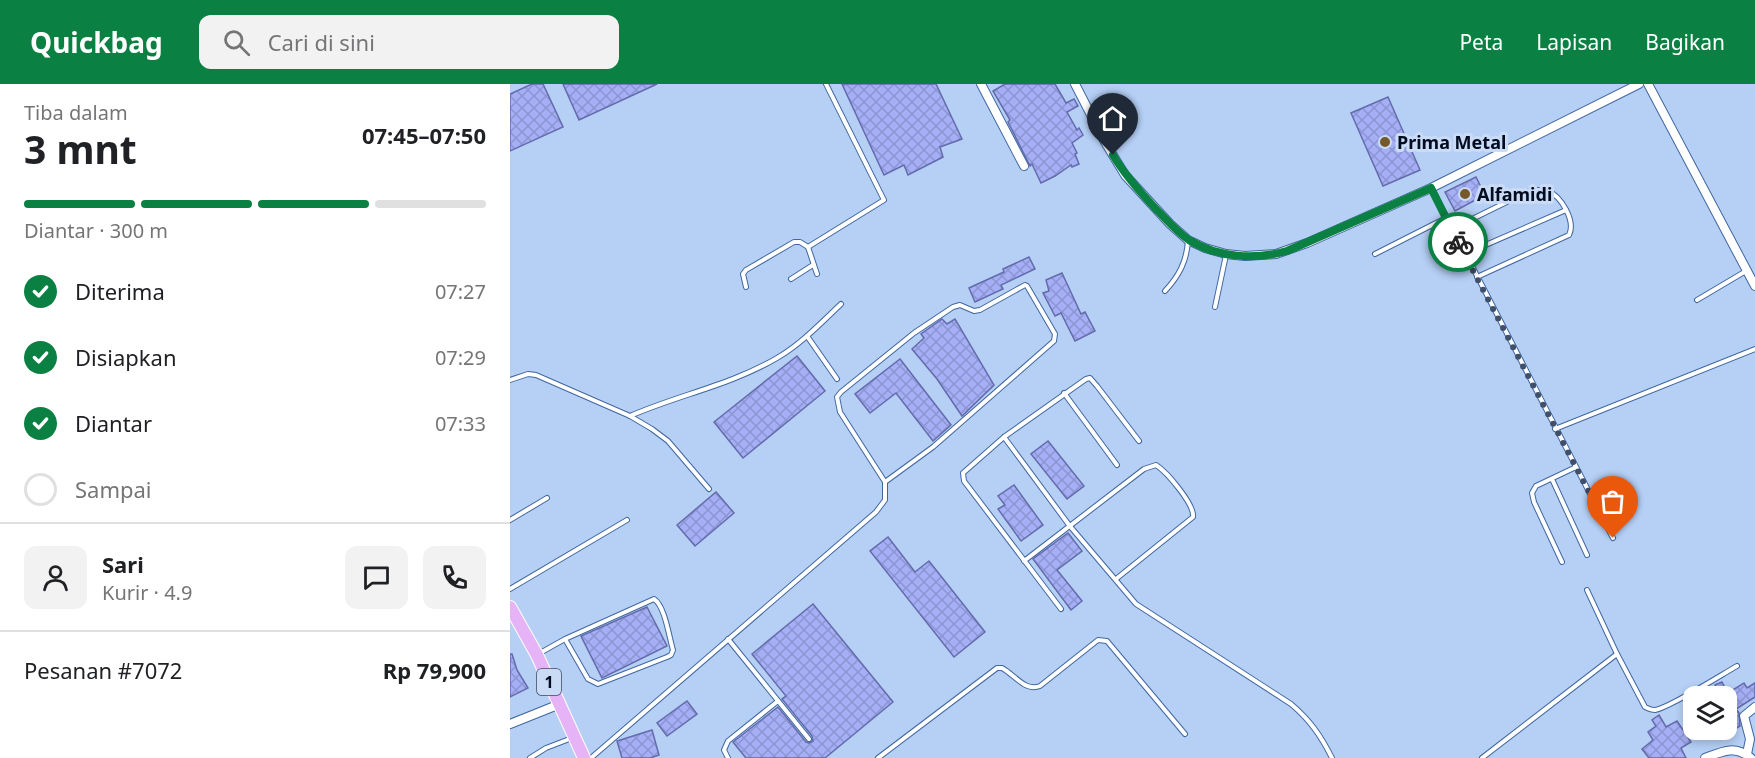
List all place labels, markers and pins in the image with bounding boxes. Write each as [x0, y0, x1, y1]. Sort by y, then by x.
pin [1087, 93, 1138, 155]
place label: Prima Metal [1397, 130, 1506, 154]
marker: Prima Metal [1378, 135, 1392, 149]
place label: Alfamidi [1477, 182, 1552, 206]
marker: Alfamidi [1458, 187, 1472, 201]
pin [1587, 476, 1638, 538]

